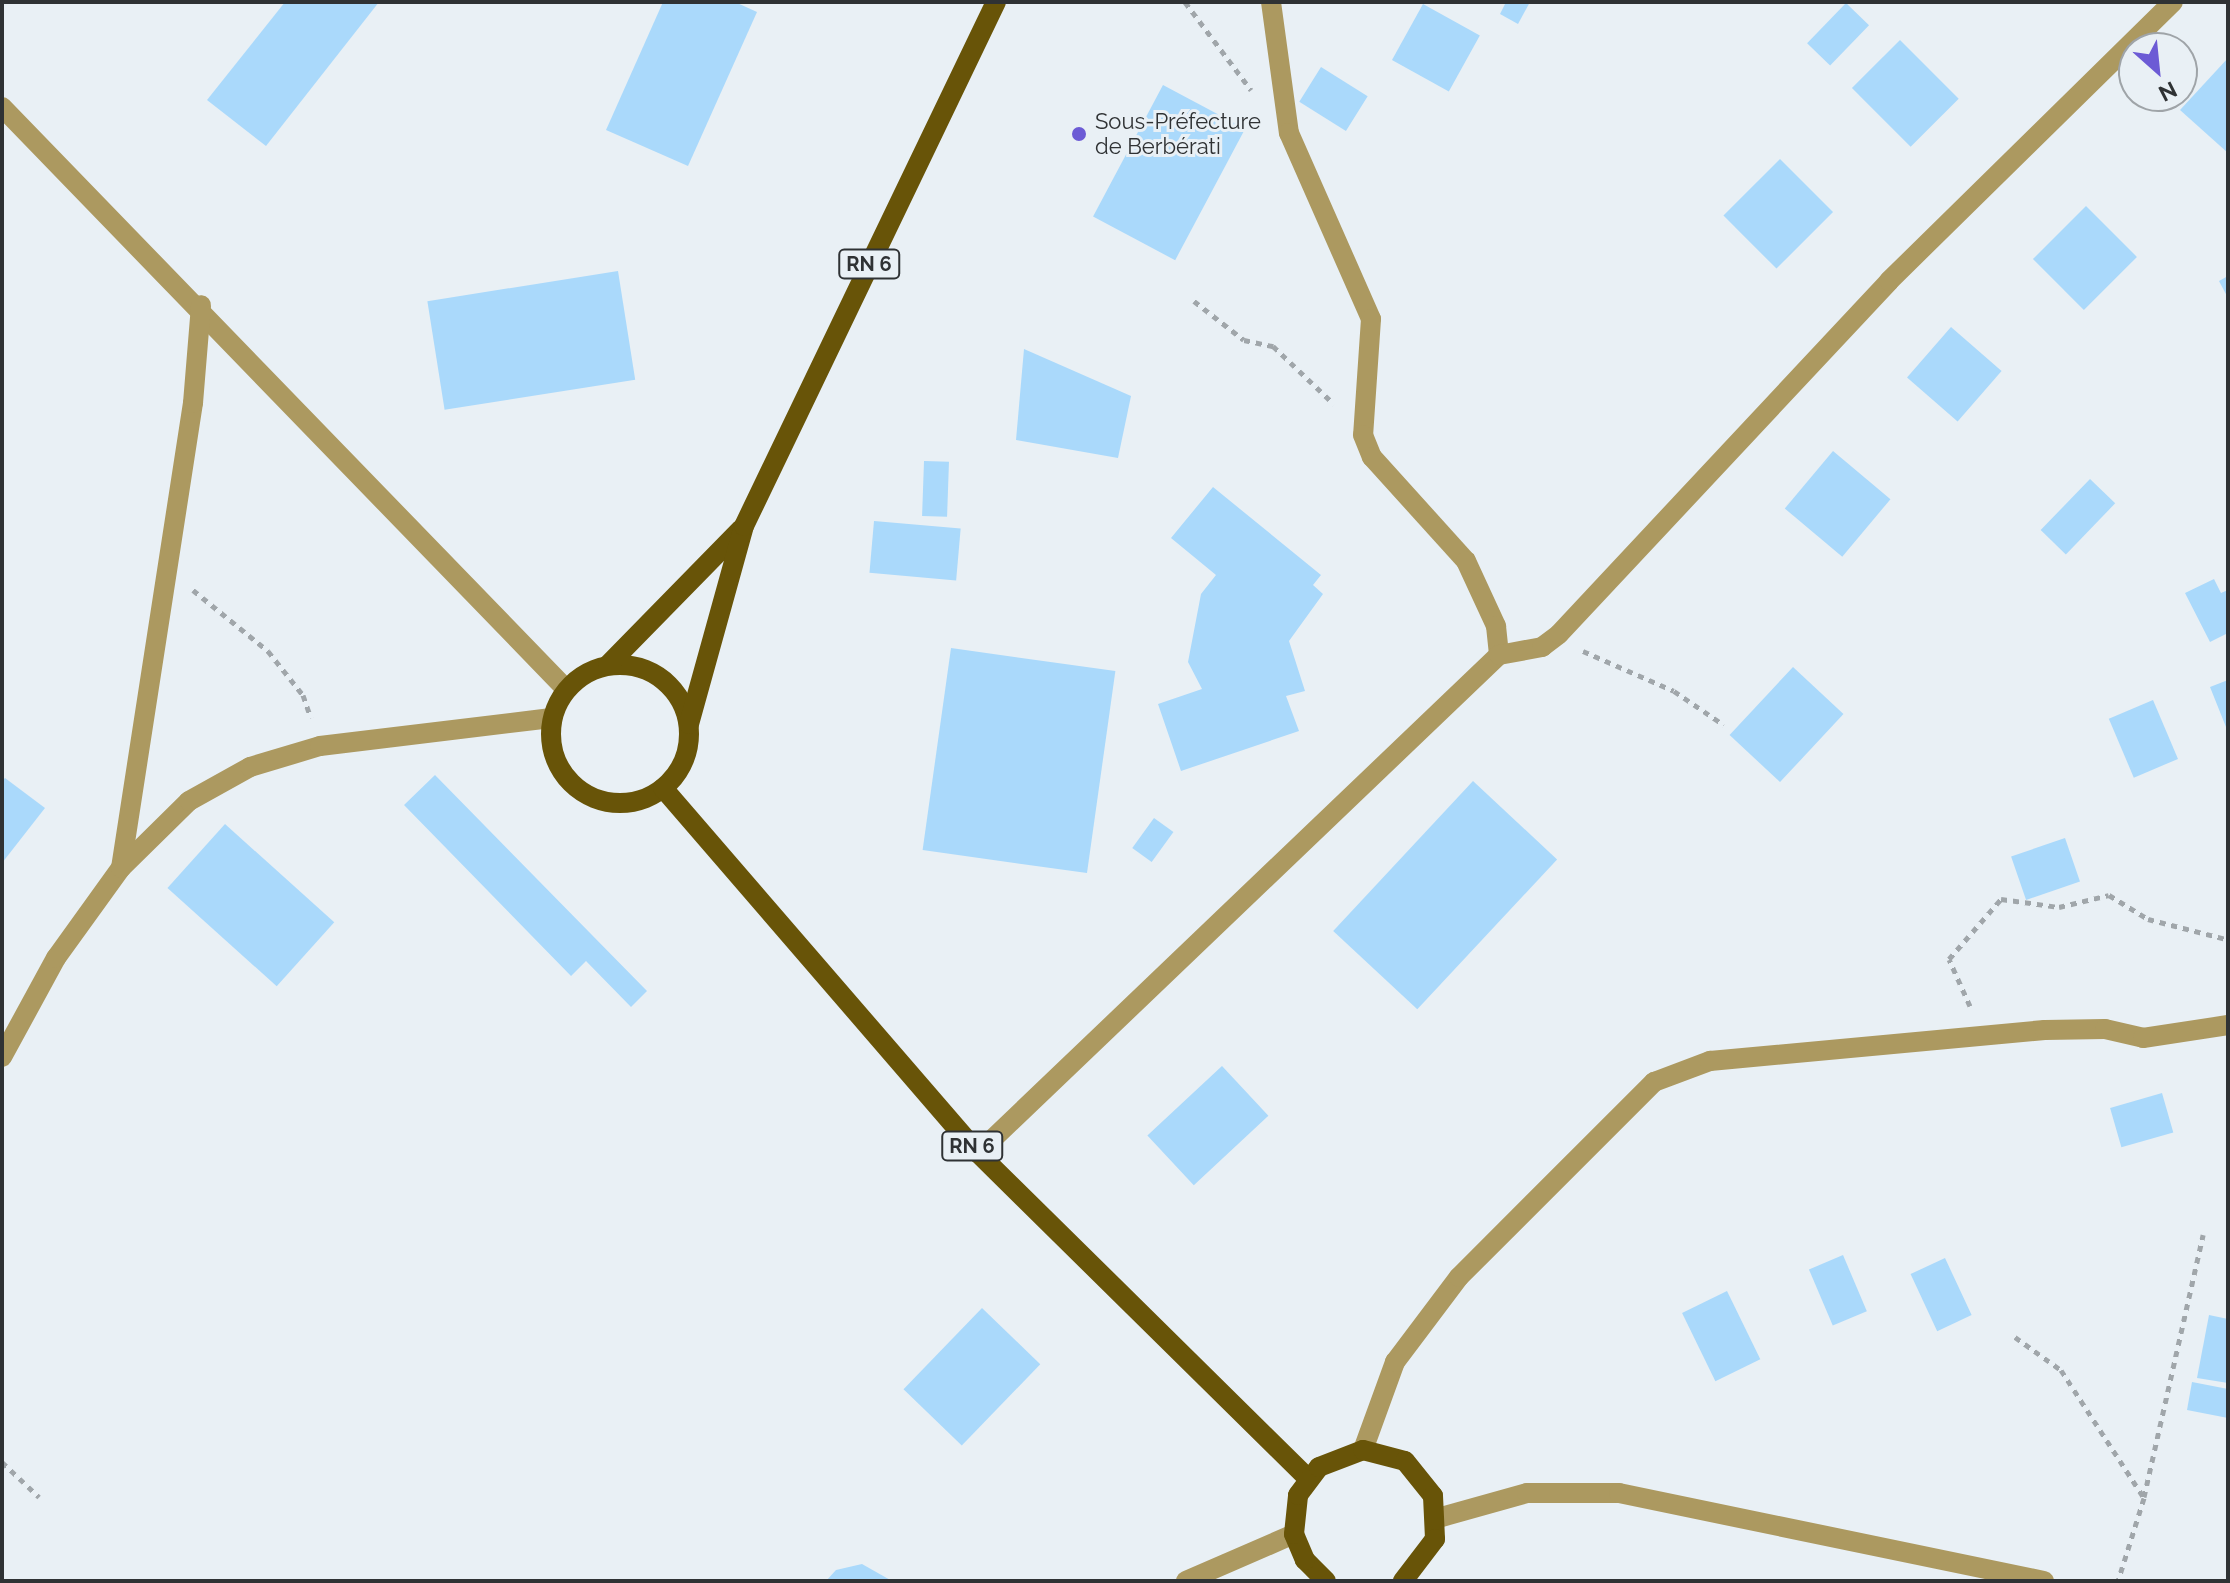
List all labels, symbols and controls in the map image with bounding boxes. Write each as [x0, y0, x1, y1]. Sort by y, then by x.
north arrow [2118, 32, 2198, 112]
text: N [2155, 76, 2181, 107]
place label: Sous-Préfecture de Berbérati [1095, 108, 1261, 160]
marker: Sous-Préfecture de Berbérati [1070, 125, 1088, 143]
road number: RN 6 [837, 248, 901, 280]
road number: RN 6 [940, 1130, 1004, 1162]

